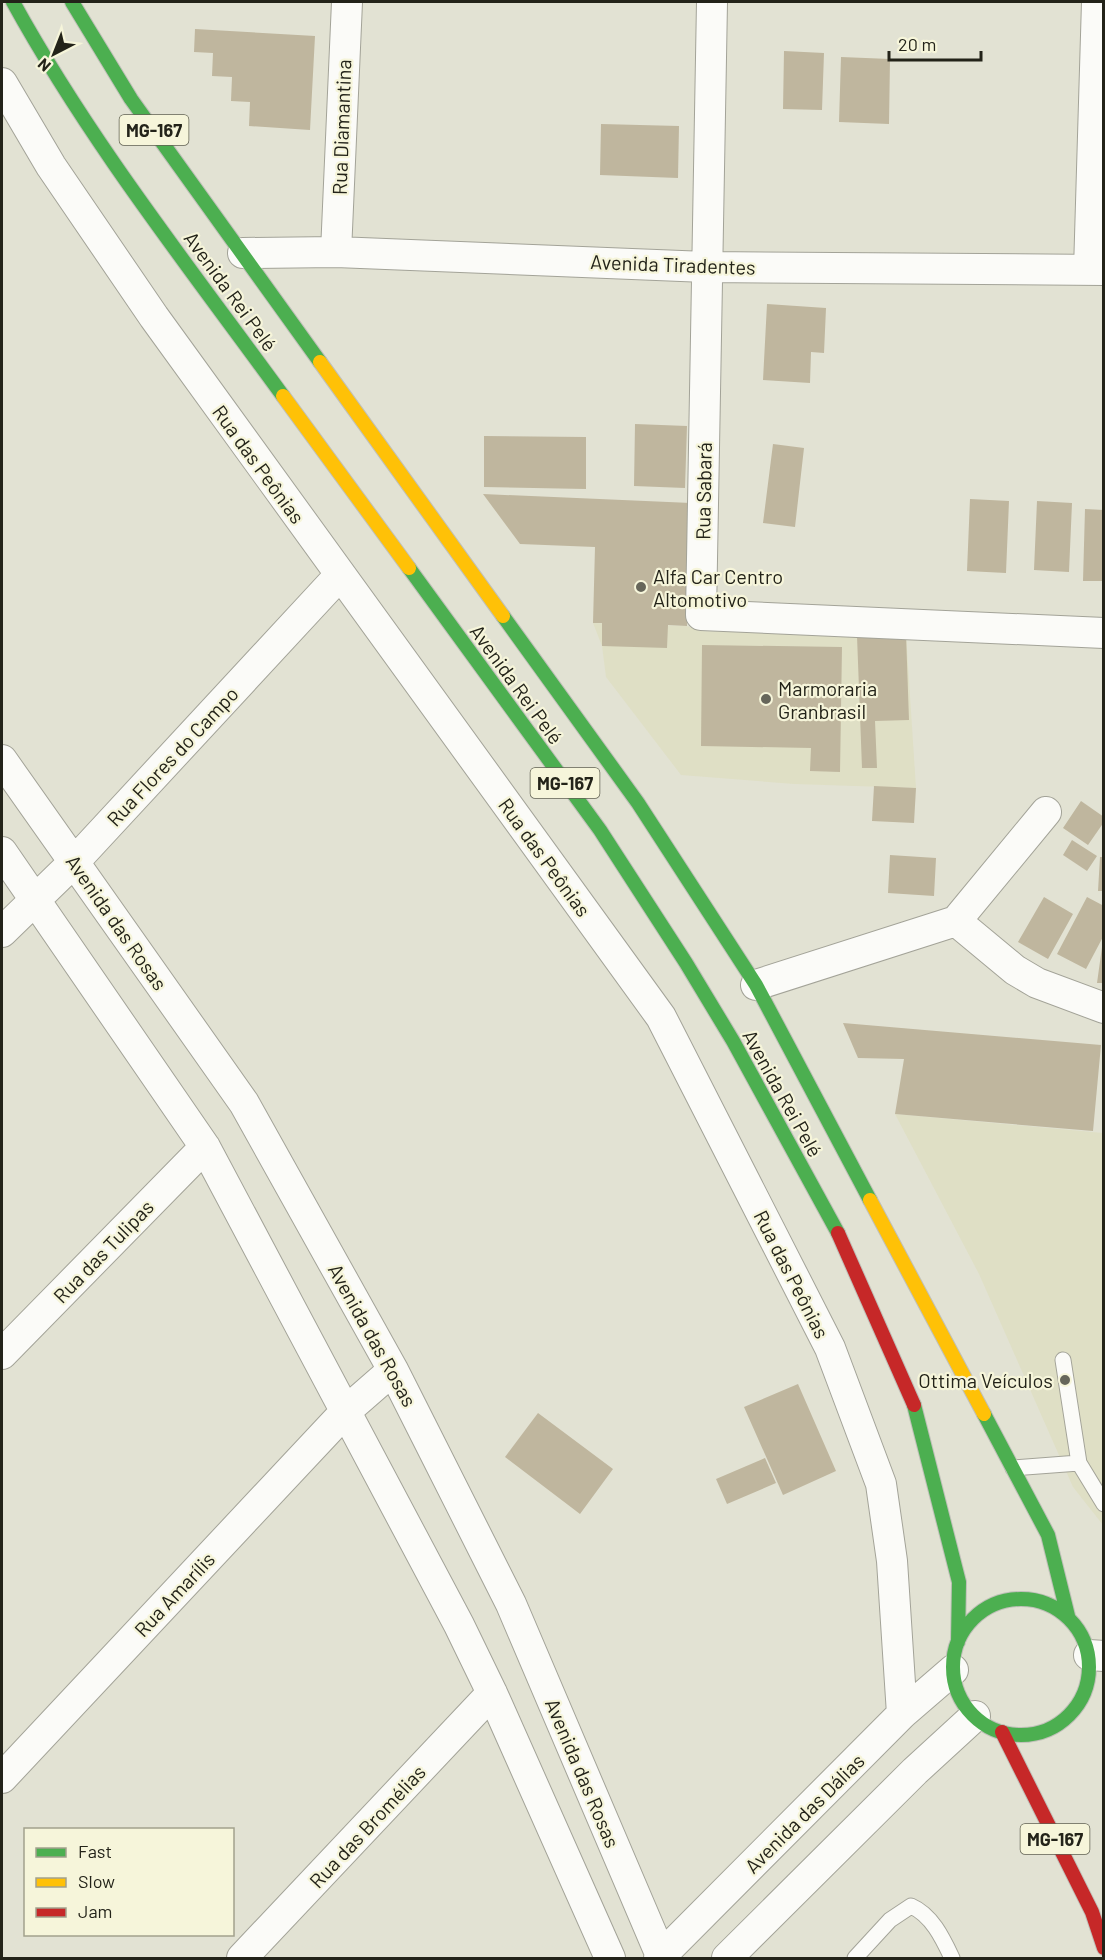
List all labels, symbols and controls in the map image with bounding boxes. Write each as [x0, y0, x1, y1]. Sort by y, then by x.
north arrow [24, 24, 84, 84]
scale bar [889, 24, 980, 62]
text: 20 m [898, 33, 936, 55]
text: N [33, 55, 54, 76]
street label: Rua Diamantina [327, 59, 355, 195]
road number: MG-167 [120, 115, 188, 145]
street label: Avenida Rei Pelé [180, 227, 282, 355]
street label: Avenida Tiradentes [590, 249, 756, 279]
street label: Rua das Peônias [208, 400, 310, 528]
street label: Rua Sabará [690, 442, 716, 540]
place label: Alfa Car Centro Altomotivo [653, 564, 783, 611]
marker: Alfa Car Centro Altomotivo [634, 580, 648, 594]
street label: Avenida Rei Pelé [466, 620, 568, 748]
place label: Marmoraria Granbrasil [778, 676, 877, 723]
street label: Rua Flores do Campo [101, 681, 243, 831]
marker: Marmoraria Granbrasil [759, 692, 773, 706]
road number: MG-167 [530, 768, 600, 798]
street label: Rua das Peônias [494, 793, 596, 921]
street label: Avenida das Rosas [61, 850, 173, 994]
street label: Avenida Rei Pelé [738, 1025, 828, 1161]
street label: Rua das Tulipas [48, 1195, 158, 1307]
street label: Rua das Peônias [749, 1206, 835, 1342]
street label: Avenida das Rosas [324, 1259, 422, 1411]
place label: Ottima Veículos [918, 1368, 1053, 1392]
marker: Ottima Veículos [1058, 1373, 1072, 1387]
street label: Rua Amarílis [129, 1547, 219, 1641]
street label: Avenida das Rosas [541, 1695, 625, 1851]
street label: Avenida das Dálias [739, 1748, 869, 1878]
street label: Rua das Bromélias [304, 1760, 430, 1892]
road number: MG-167 [1020, 1824, 1090, 1854]
legend [24, 1828, 234, 1936]
text: Fast [78, 1840, 112, 1862]
text: Slow [78, 1870, 115, 1892]
text: Jam [78, 1900, 112, 1922]

